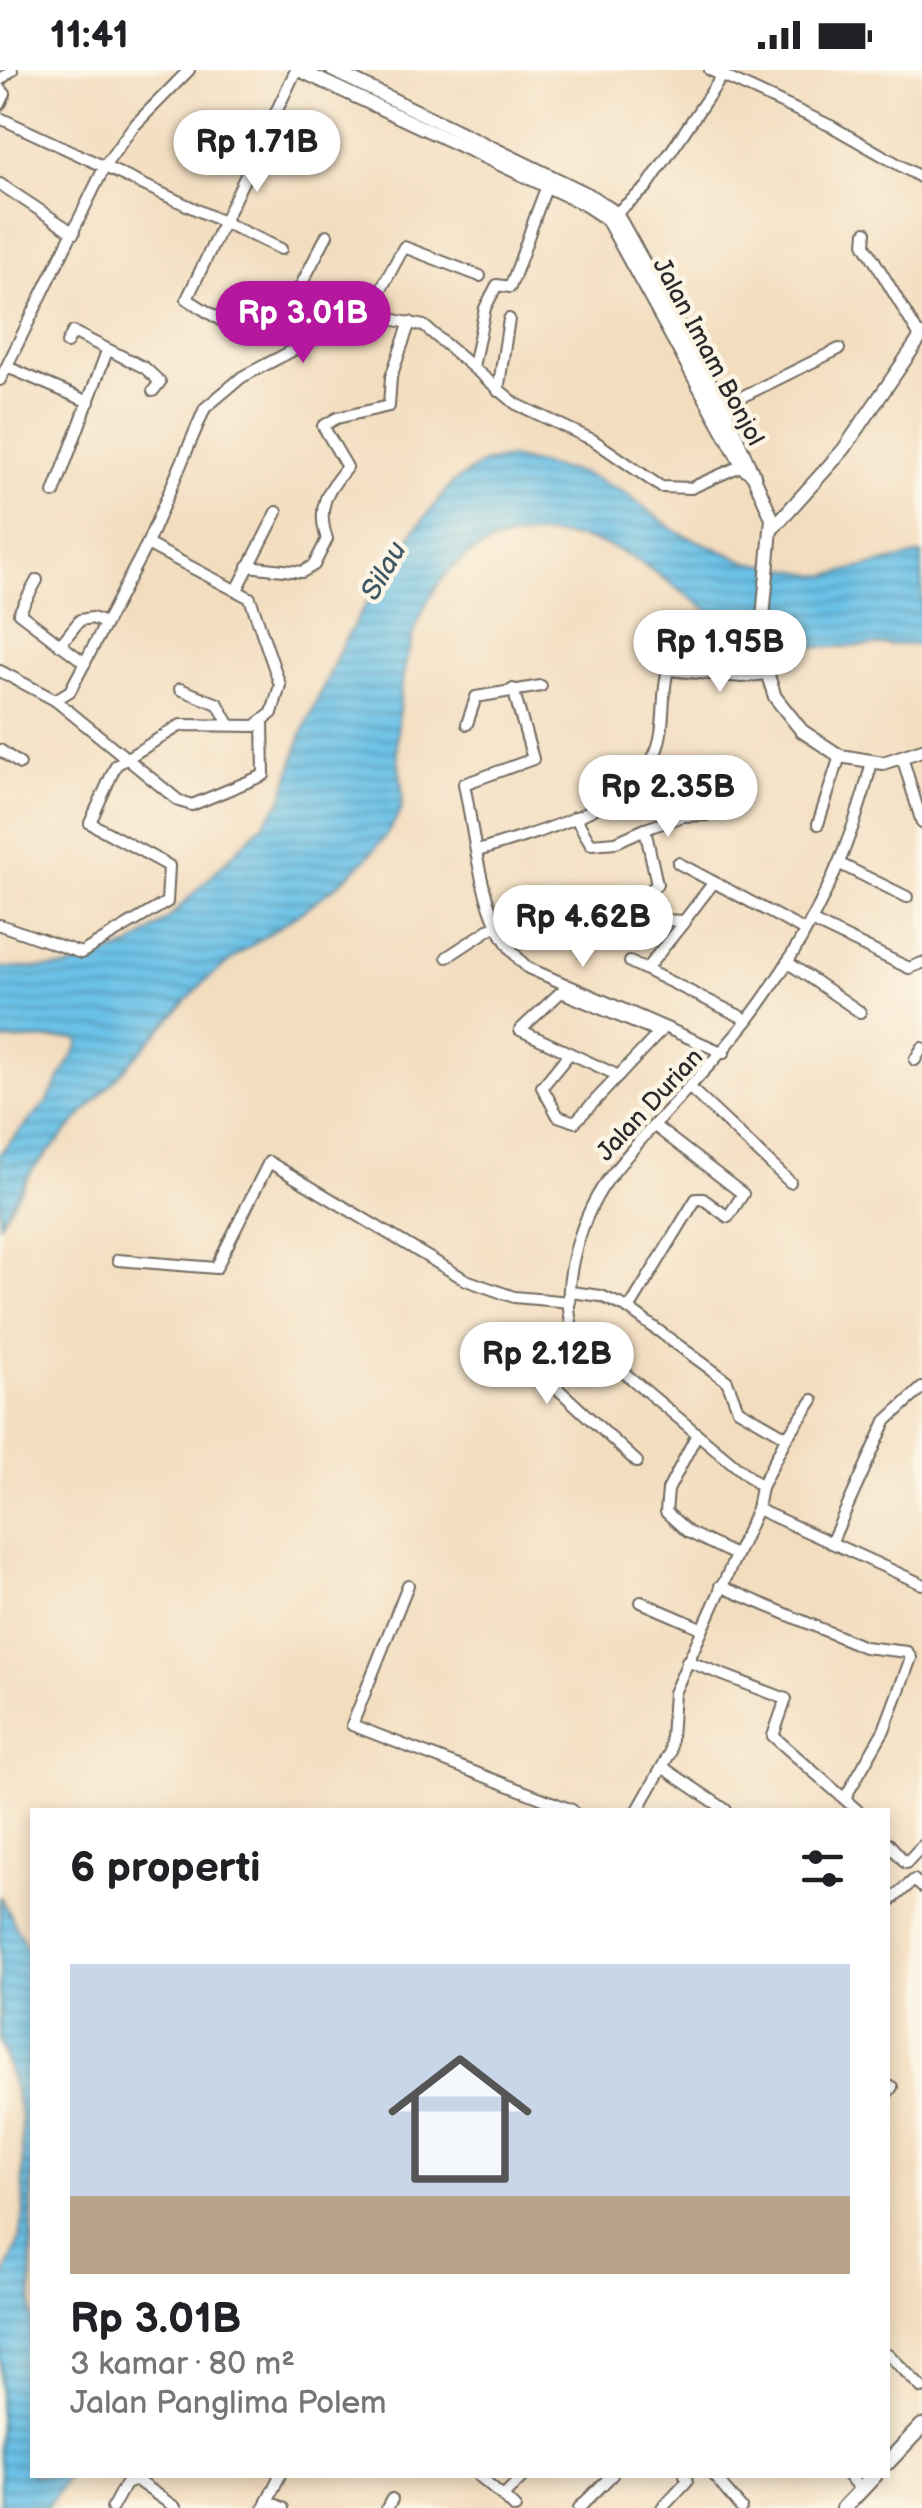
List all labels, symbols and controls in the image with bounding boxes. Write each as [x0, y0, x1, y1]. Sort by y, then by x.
text: 11:41 [50, 13, 129, 58]
pin: Rp 1.71B [154, 110, 360, 195]
text: Rp 1.71B [195, 123, 319, 162]
street label: Jalan Imam Bonjol [645, 253, 771, 451]
pin: Rp 3.01B [200, 281, 406, 366]
text: Rp 3.01B [238, 294, 368, 333]
water label: Silau [354, 535, 414, 606]
pin: Rp 1.95B [617, 610, 823, 695]
text: Rp 1.95B [655, 623, 785, 662]
pin: Rp 2.35B [565, 755, 771, 840]
text: Rp 2.35B [601, 768, 735, 807]
pin: Rp 4.62B [480, 885, 686, 970]
text: Rp 4.62B [515, 898, 651, 937]
street label: Jalan Durian [590, 1042, 710, 1168]
pin: Rp 2.12B [444, 1322, 650, 1407]
text: Rp 2.12B [482, 1335, 612, 1374]
icon: filters [795, 1841, 850, 1896]
text: 6 properti [70, 1843, 261, 1894]
icon: home [370, 2029, 550, 2209]
text: Rp 3.01B [70, 2294, 241, 2345]
text: 3 kamar · 80 m² [70, 2345, 295, 2384]
text: Jalan Panglima Polem [70, 2384, 387, 2423]

